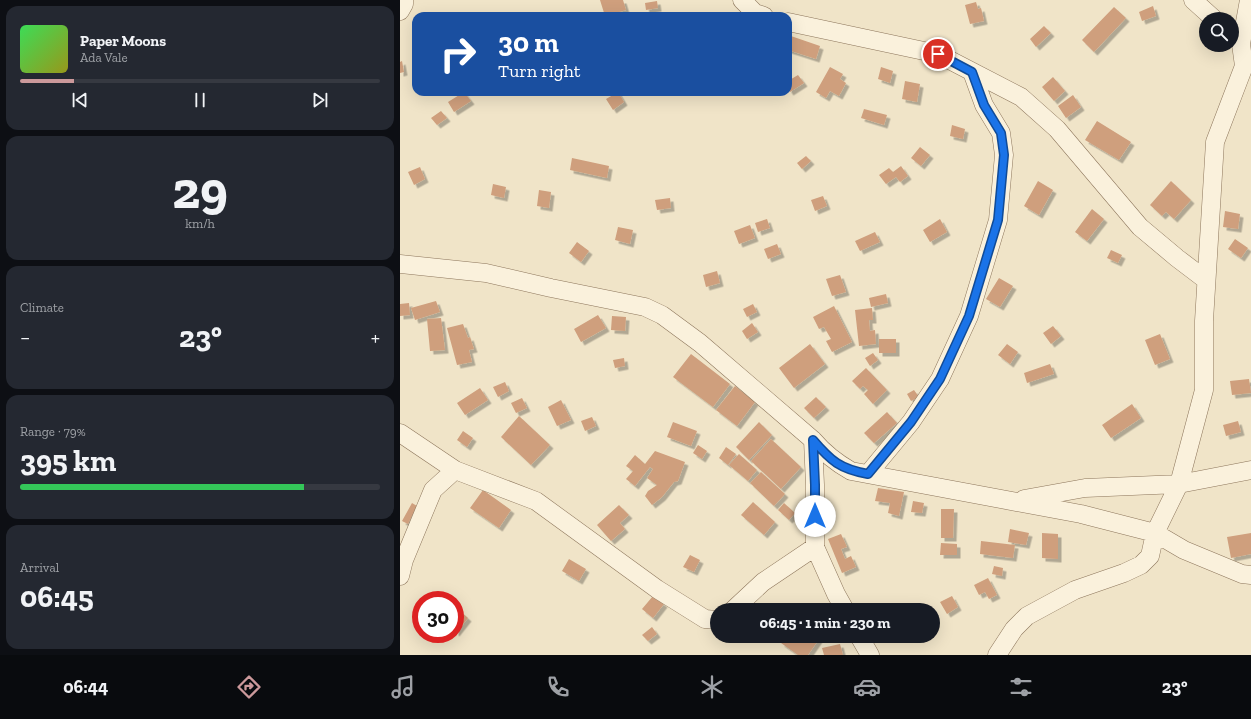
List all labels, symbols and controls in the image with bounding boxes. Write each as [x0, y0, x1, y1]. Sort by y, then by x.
map controls [1199, 12, 1239, 52]
button: search [1199, 12, 1239, 52]
text: 30 m [498, 26, 559, 59]
icon: right [432, 28, 484, 80]
text: Paper Moons [80, 32, 166, 50]
pin [921, 37, 955, 71]
icon: arrive [927, 43, 949, 65]
text: Ada Vale [80, 50, 128, 65]
text: Turn right [498, 60, 580, 82]
icon: previous [69, 89, 91, 111]
icon: pause [189, 89, 211, 111]
icon: next [309, 89, 331, 111]
text: 29 [172, 159, 228, 221]
text: km/h [185, 216, 215, 231]
text: Climate [20, 300, 64, 315]
text: 23° [179, 319, 222, 355]
text: − [20, 324, 30, 351]
text: + [371, 324, 380, 351]
text: Range · 79% [20, 424, 86, 439]
text: 395 km [20, 443, 116, 479]
position arrow [794, 495, 836, 537]
text: Arrival [20, 560, 59, 575]
text: 06:45 [20, 579, 94, 615]
speed limit sign: 30 [412, 591, 464, 643]
text: 06:45 · 1 min · 230 m [760, 614, 890, 632]
icon: directions [235, 673, 263, 701]
icon: music [389, 673, 417, 701]
icon: phone [544, 673, 572, 701]
icon: climate [698, 673, 726, 701]
icon: car [853, 673, 881, 701]
icon: filters [1007, 673, 1035, 701]
text: 06:44 [63, 676, 108, 698]
text: 23° [1162, 676, 1188, 698]

